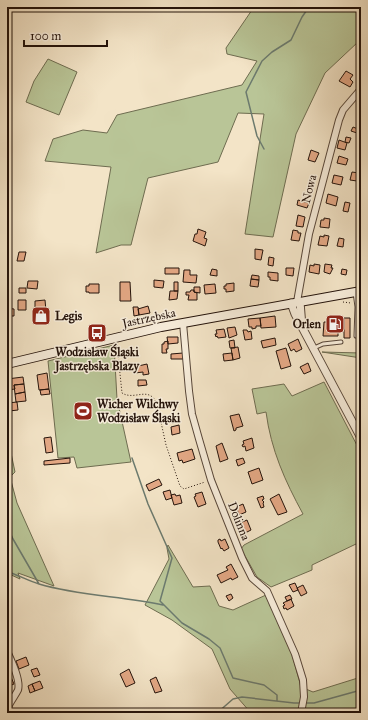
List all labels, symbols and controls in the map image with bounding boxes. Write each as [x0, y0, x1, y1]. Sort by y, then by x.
scale bar [24, 22, 107, 48]
text: 100 m [30, 29, 61, 43]
street label: Nowa [299, 172, 320, 205]
shop icon: Legis [30, 305, 52, 327]
street label: Jastrzębska [119, 305, 178, 332]
place label: Legis [55, 309, 83, 324]
fuel station icon: Orlen [324, 313, 346, 335]
place label: Orlen [293, 317, 322, 331]
bus stop icon: Wodzisław Śląski Jastrzębska Blazy [86, 322, 108, 344]
place label: Wodzisław Śląski Jastrzębska Blazy [53, 343, 140, 374]
place label: Wicher Wilchwy Wodzisław Śląski [97, 397, 181, 425]
sports icon: Wicher Wilchwy Wodzisław Śląski [72, 400, 94, 422]
street label: Dolinna [225, 500, 253, 543]

